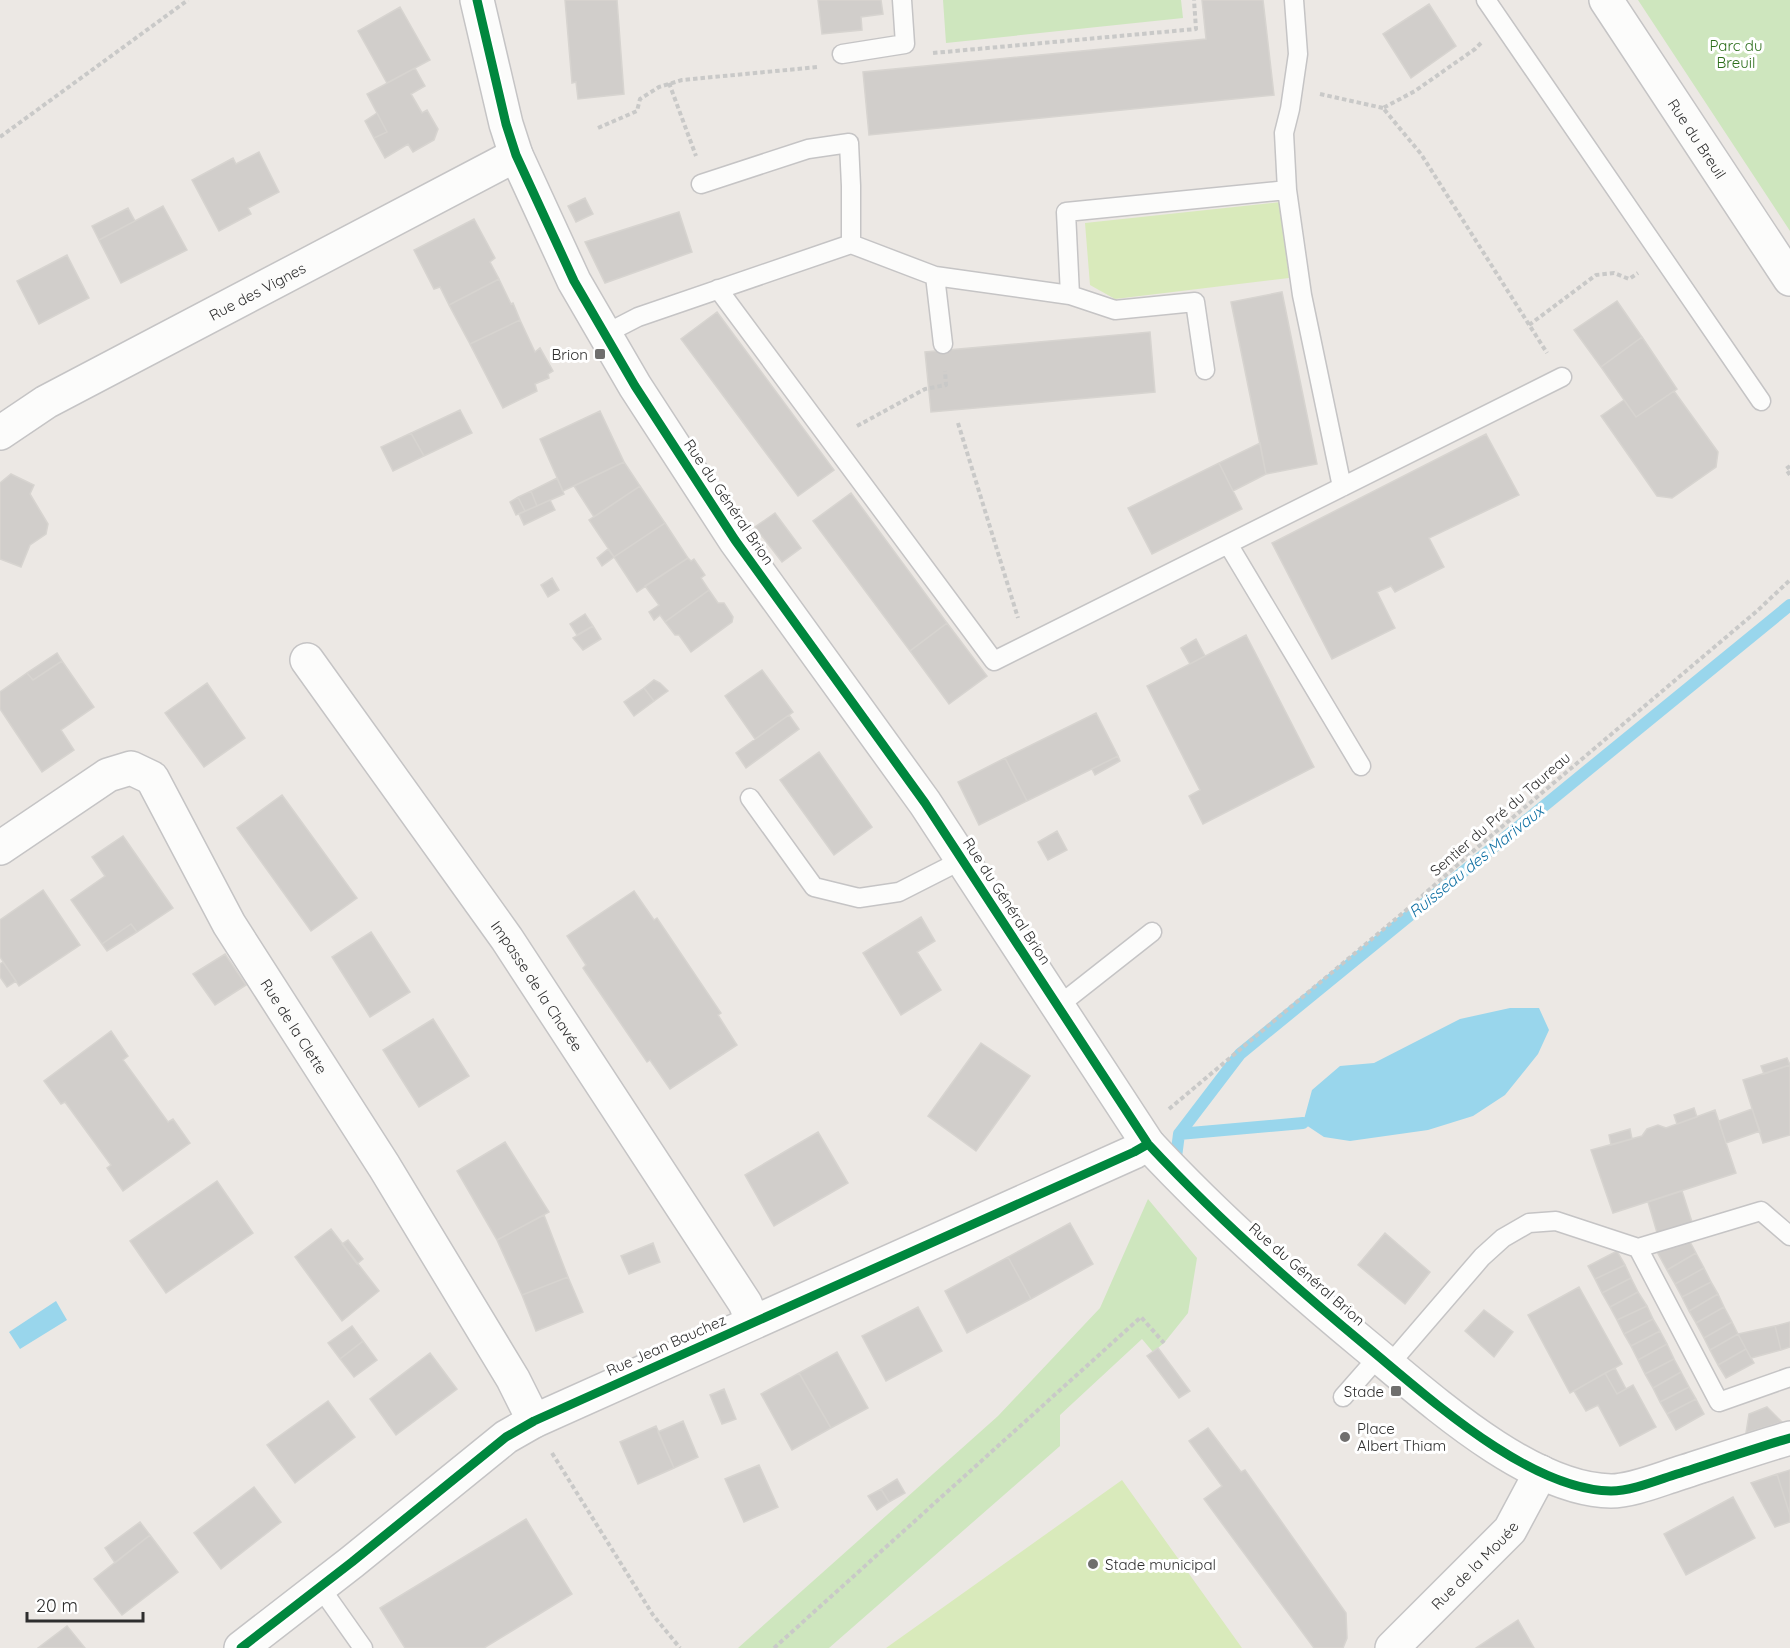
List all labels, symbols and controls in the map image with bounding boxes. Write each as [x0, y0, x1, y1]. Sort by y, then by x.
park label: Parc du Breuil [1709, 36, 1763, 72]
street label: Rue du Breuil [1664, 95, 1731, 182]
street label: Rue des Vignes [206, 258, 309, 324]
place label: Brion [552, 345, 588, 364]
marker: Brion [593, 347, 607, 361]
street label: Rue du Général Brion [680, 435, 778, 569]
street label: Sentier du Pré du Taureau [1426, 748, 1574, 880]
water label: Ruisseau des Marivaux [1404, 799, 1549, 922]
street label: Rue du Général Brion [959, 834, 1055, 968]
street label: Impasse de la Chavée [487, 917, 587, 1055]
street label: Rue de la Clette [257, 975, 332, 1077]
street label: Rue du Général Brion [1245, 1218, 1369, 1330]
street label: Rue Jean Bauchez [603, 1310, 729, 1380]
place label: Stade [1344, 1382, 1384, 1401]
marker: Stade [1389, 1384, 1403, 1398]
place label: Place Albert Thiam [1357, 1419, 1446, 1455]
marker: Place Albert Thiam [1338, 1430, 1352, 1444]
street label: Rue de la Mouée [1427, 1518, 1522, 1613]
place label: Stade municipal [1105, 1555, 1216, 1574]
marker: Stade municipal [1086, 1557, 1100, 1571]
scale bar [27, 1585, 142, 1623]
text: 20 m [36, 1594, 78, 1617]

